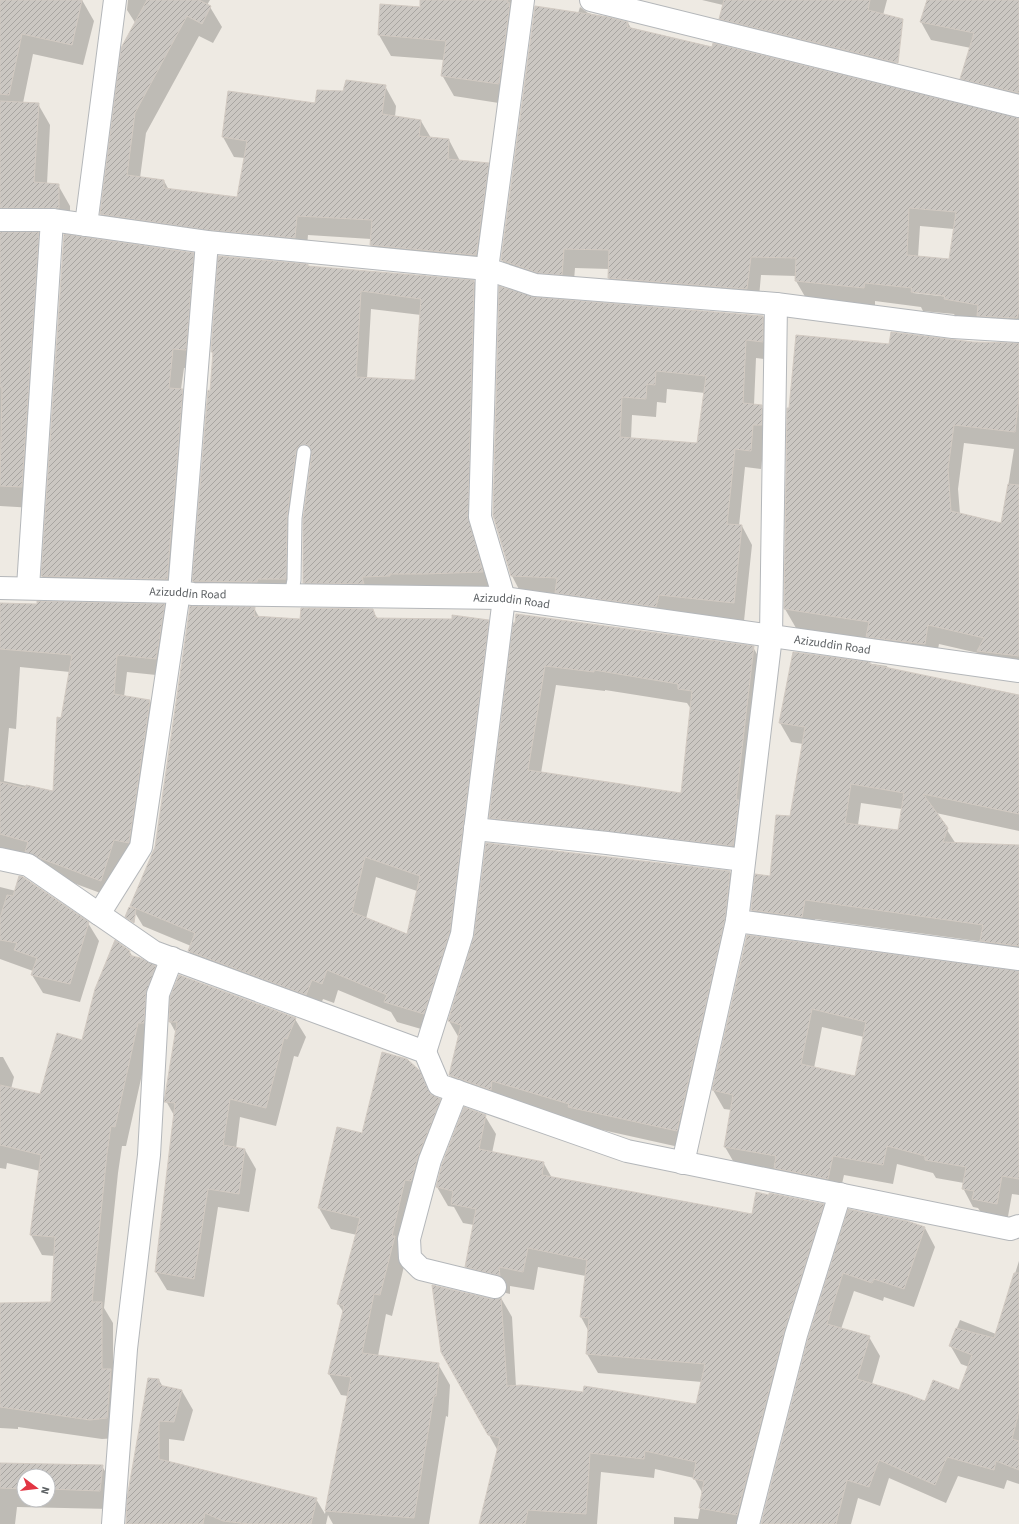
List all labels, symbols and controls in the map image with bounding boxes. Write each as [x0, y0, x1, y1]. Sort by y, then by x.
street label: Azizuddin Road [149, 583, 227, 603]
street label: Azizuddin Road [473, 589, 551, 613]
street label: Azizuddin Road [793, 631, 872, 658]
north arrow [16, 1468, 56, 1508]
text: N [37, 1485, 53, 1496]

